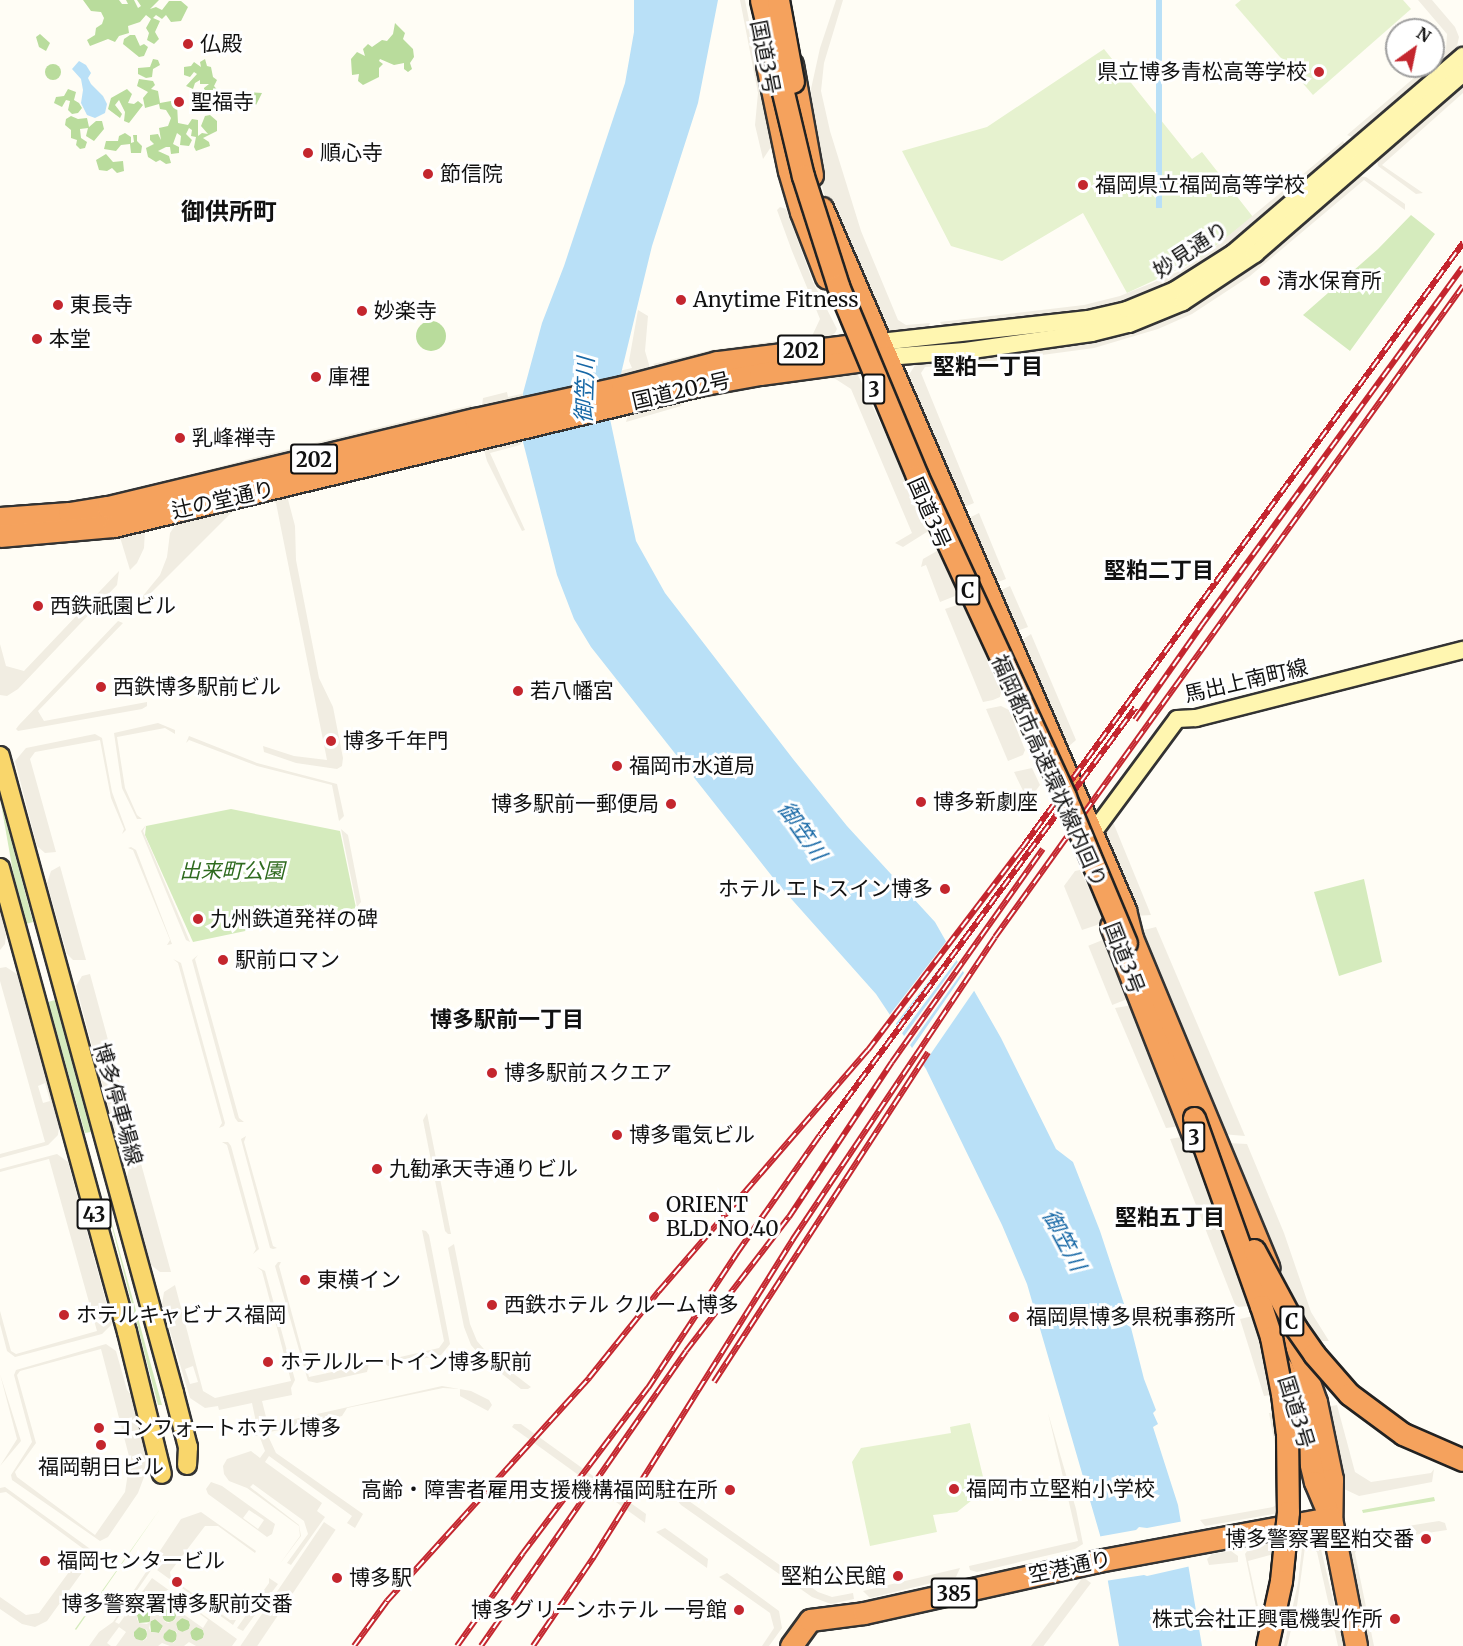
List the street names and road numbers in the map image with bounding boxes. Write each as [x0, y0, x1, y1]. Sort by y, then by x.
street label: 国道3号 [745, 18, 785, 96]
street label: 妙見通り [1149, 217, 1233, 283]
road number: 202 [777, 333, 825, 367]
street label: 国道202号 [629, 367, 733, 415]
road number: 3 [862, 372, 886, 406]
road number: 202 [290, 442, 338, 476]
street label: 国道3号 [902, 474, 956, 552]
street label: 辻の堂通り [169, 476, 277, 524]
road number: C [954, 573, 982, 607]
street label: 福岡都市高速環状線内回り [986, 651, 1112, 891]
street label: 馬出上南町線 [1182, 655, 1310, 707]
street label: 国道3号 [1099, 918, 1149, 998]
street label: 博多停車場線 [89, 1040, 147, 1168]
road number: 3 [1182, 1120, 1206, 1154]
road number: 43 [76, 1197, 112, 1231]
road number: C [1278, 1304, 1306, 1338]
street label: 国道3号 [1273, 1372, 1319, 1452]
street label: 空港通り [1026, 1546, 1114, 1588]
road number: 385 [930, 1576, 978, 1610]

